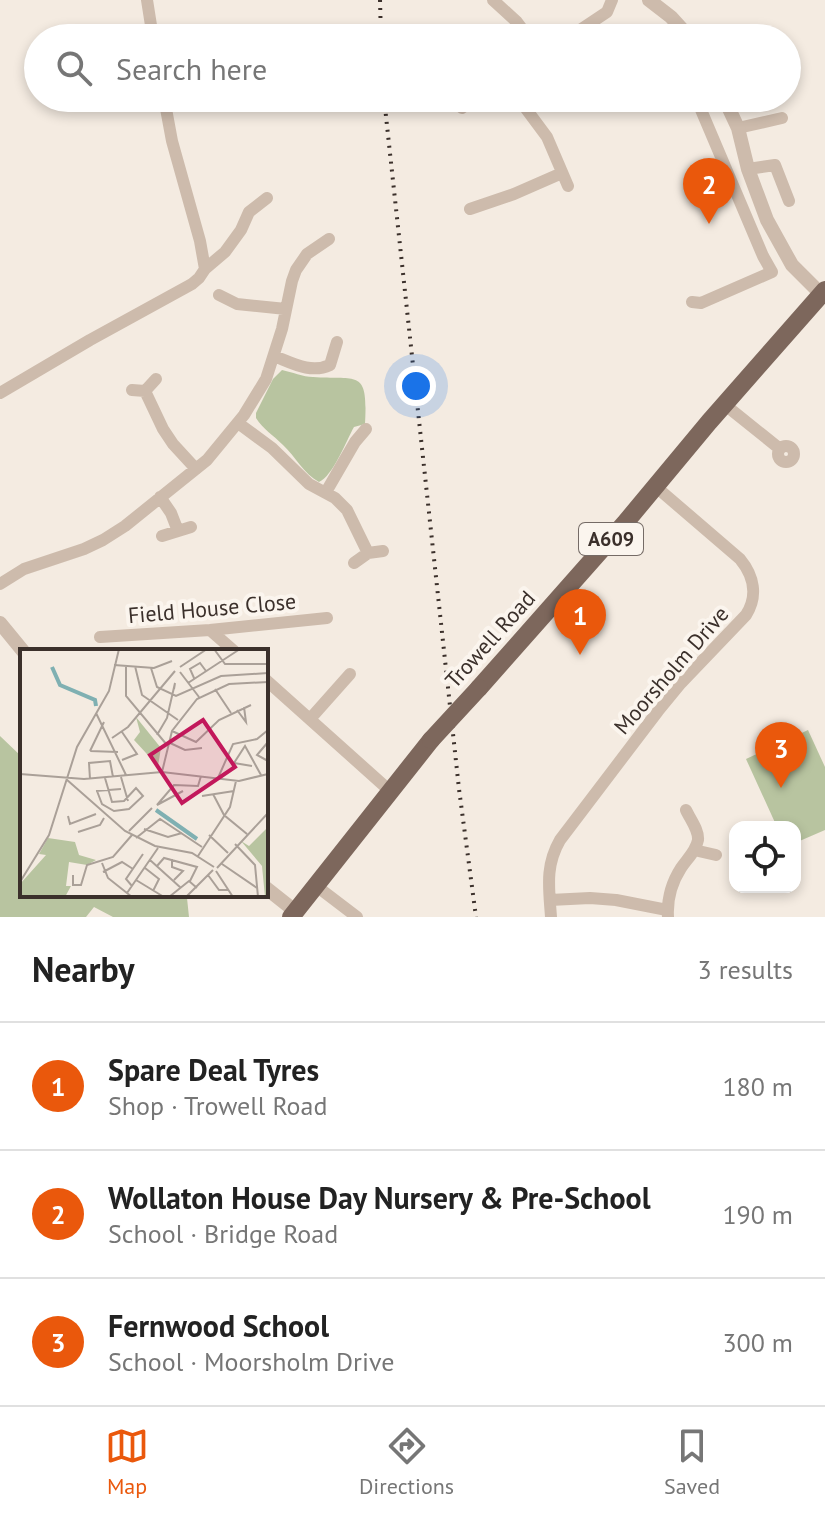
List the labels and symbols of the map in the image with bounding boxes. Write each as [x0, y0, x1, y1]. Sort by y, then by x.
pin: 2 [683, 158, 735, 224]
your location [396, 366, 436, 406]
road number: A609 [579, 523, 643, 555]
street label: Trowell Road [439, 585, 541, 693]
street label: Field House Close [127, 587, 297, 629]
pin: 1 [554, 589, 606, 655]
street label: Moorsholm Drive [608, 600, 734, 740]
inset map [20, 649, 268, 897]
pin: 3 [755, 722, 807, 788]

